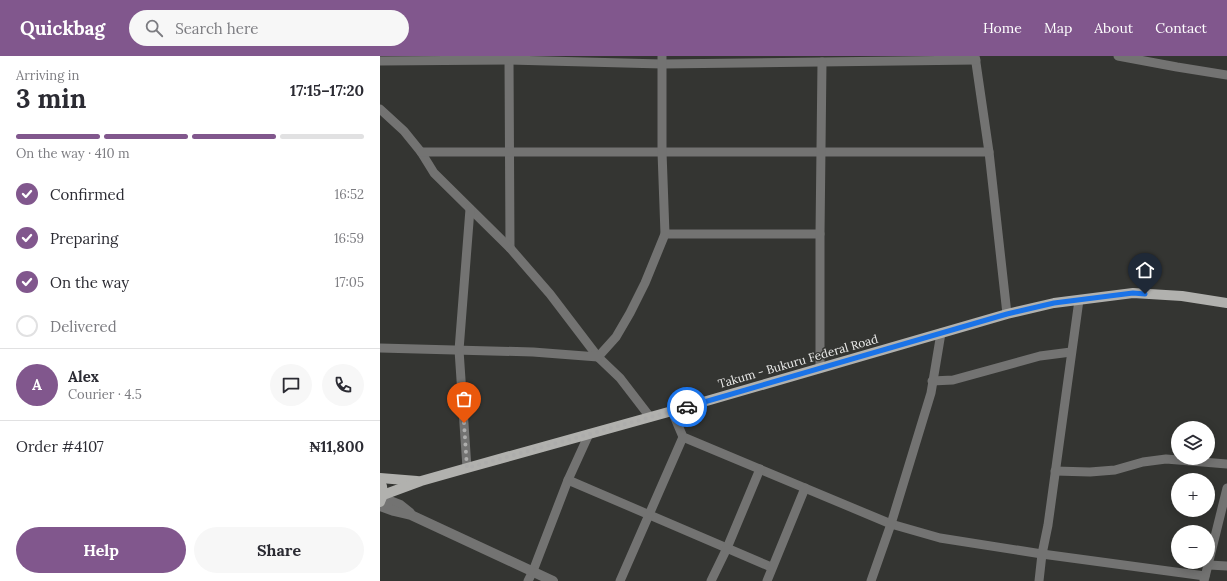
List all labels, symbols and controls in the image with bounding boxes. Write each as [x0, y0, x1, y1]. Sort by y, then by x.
search box [129, 10, 409, 46]
text: Quickbag [20, 16, 105, 40]
icon: search [143, 17, 165, 39]
text: Search here [175, 19, 258, 38]
text: Home [983, 19, 1022, 37]
text: Map [1044, 19, 1072, 37]
text: About [1094, 19, 1133, 37]
text: Contact [1155, 19, 1207, 37]
text: Arriving in [16, 67, 79, 84]
text: 17:15–17:20 [290, 81, 364, 100]
text: 3 min [16, 82, 86, 115]
text: On the way · 410 m [16, 145, 130, 162]
icon: check [16, 183, 38, 205]
text: Confirmed [50, 185, 125, 204]
text: 16:52 [334, 186, 364, 203]
icon: check [16, 227, 38, 249]
text: Preparing [50, 229, 118, 248]
text: 16:59 [334, 230, 364, 247]
pin [1128, 253, 1162, 294]
icon: home [1134, 259, 1156, 281]
icon: check [16, 271, 38, 293]
text: On the way [50, 273, 129, 292]
text: 17:05 [335, 274, 364, 291]
text: Delivered [50, 317, 117, 336]
street label: Takum - Bukuru Federal Road [716, 331, 880, 391]
button: chat [270, 364, 312, 406]
button: phone [322, 364, 364, 406]
text: Alex [68, 367, 99, 386]
text: A [32, 375, 42, 394]
pin [447, 382, 481, 423]
text: Courier · 4.5 [68, 386, 142, 403]
courier [667, 387, 707, 427]
icon: bag [453, 388, 475, 410]
icon: car [676, 396, 698, 418]
map controls [1171, 421, 1215, 569]
button: layers [1171, 421, 1215, 465]
text: Order #4107 [16, 437, 104, 456]
text: ₦11,800 [310, 437, 364, 456]
button: + [1171, 473, 1215, 517]
button: − [1171, 525, 1215, 569]
button: Help [16, 527, 186, 573]
button: Share [194, 527, 364, 573]

